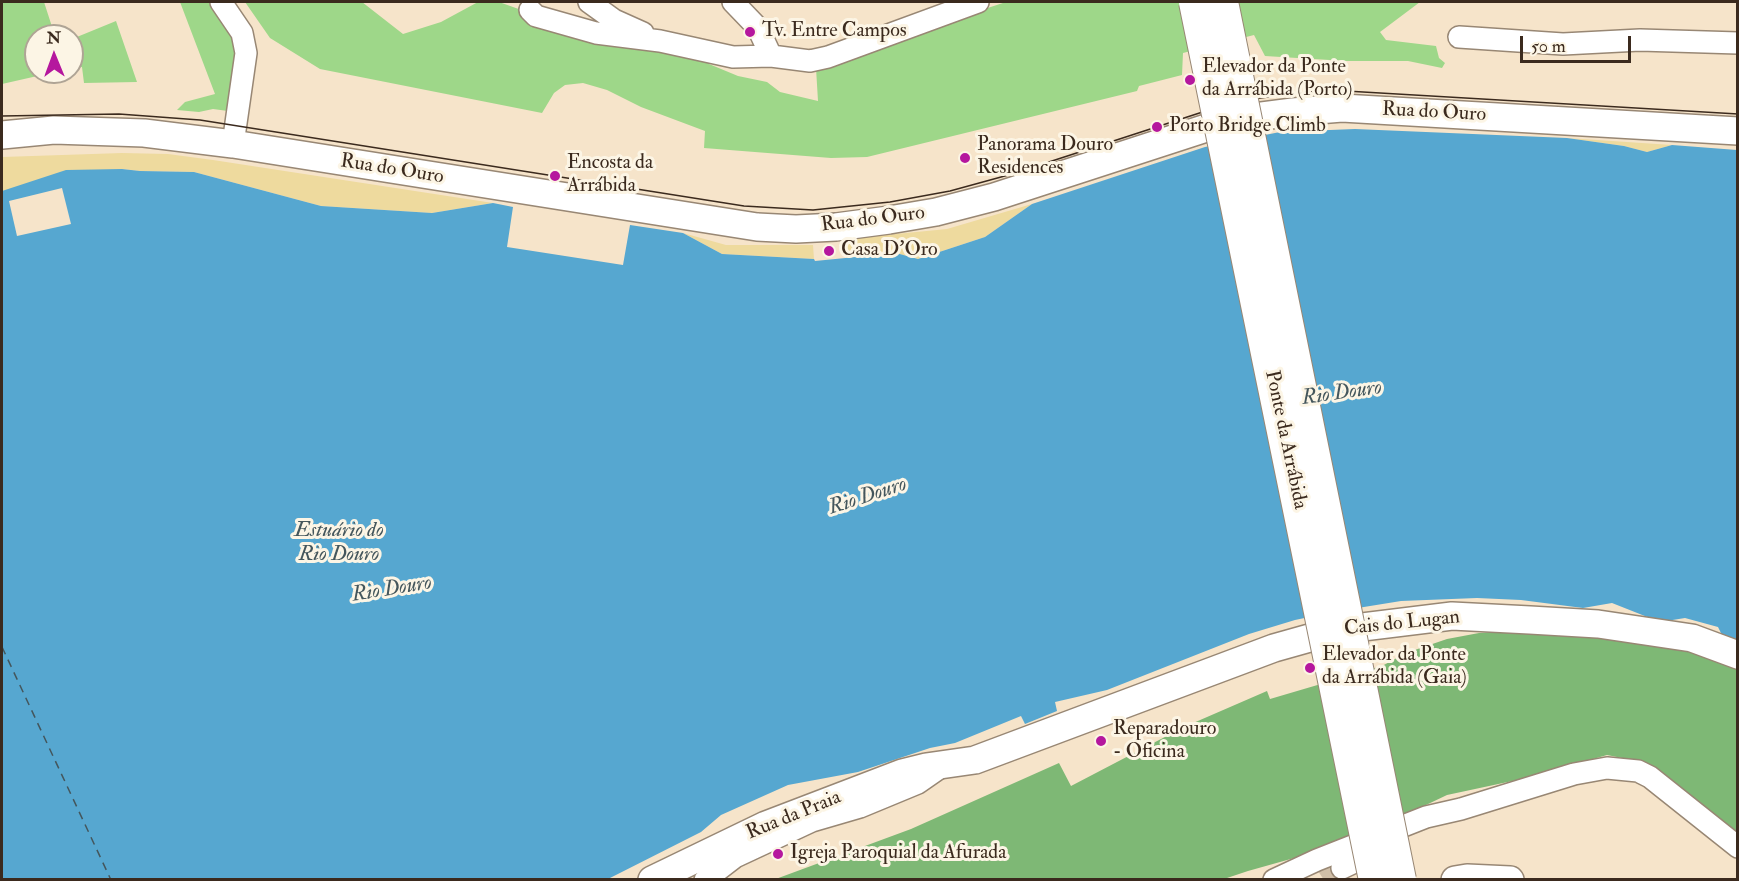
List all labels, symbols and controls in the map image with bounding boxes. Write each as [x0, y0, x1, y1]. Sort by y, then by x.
place label: Tv. Entre Campos [762, 20, 907, 44]
north arrow [24, 24, 84, 84]
scale bar [1523, 24, 1634, 62]
marker: Tv. Entre Campos [743, 25, 757, 39]
text: N [46, 28, 61, 48]
text: 50 m [1531, 35, 1566, 58]
place label: Elevador da Ponte da Arrábida (Porto) [1202, 56, 1352, 103]
marker: Elevador da Ponte da Arrábida (Porto) [1183, 73, 1197, 87]
street label: Rua do Ouro [1381, 98, 1487, 128]
place label: Porto Bridge Climb [1169, 115, 1326, 139]
marker: Porto Bridge Climb [1150, 120, 1164, 134]
place label: Panorama Douro Residences [977, 134, 1113, 181]
street label: Rua do Ouro [339, 150, 445, 190]
marker: Panorama Douro Residences [958, 151, 972, 165]
place label: Encosta da Arrábida [567, 152, 653, 199]
marker: Encosta da Arrábida [548, 169, 562, 183]
street label: Rua do Ouro [820, 202, 926, 238]
place label: Casa D'Oro [841, 239, 938, 263]
marker: Casa D'Oro [822, 244, 836, 258]
street label: Ponte da Arrábida [1259, 368, 1311, 512]
water label: Rio Douro [1300, 376, 1384, 412]
water label: Rio Douro [826, 473, 910, 521]
water label: Estuário do Rio Douro [294, 518, 384, 568]
water label: Rio Douro [350, 571, 434, 609]
street label: Cais do Lugan [1343, 606, 1461, 642]
place label: Elevador da Ponte da Arrábida (Gaia) [1322, 644, 1467, 691]
marker: Elevador da Ponte da Arrábida (Gaia) [1303, 661, 1317, 675]
place label: Reparadouro - Oficina [1113, 718, 1216, 765]
marker: Reparadouro - Oficina [1094, 734, 1108, 748]
street label: Rua da Praia [743, 786, 845, 846]
place label: Igreja Paroquial da Afurada [790, 842, 1006, 866]
marker: Igreja Paroquial da Afurada [771, 847, 785, 861]

